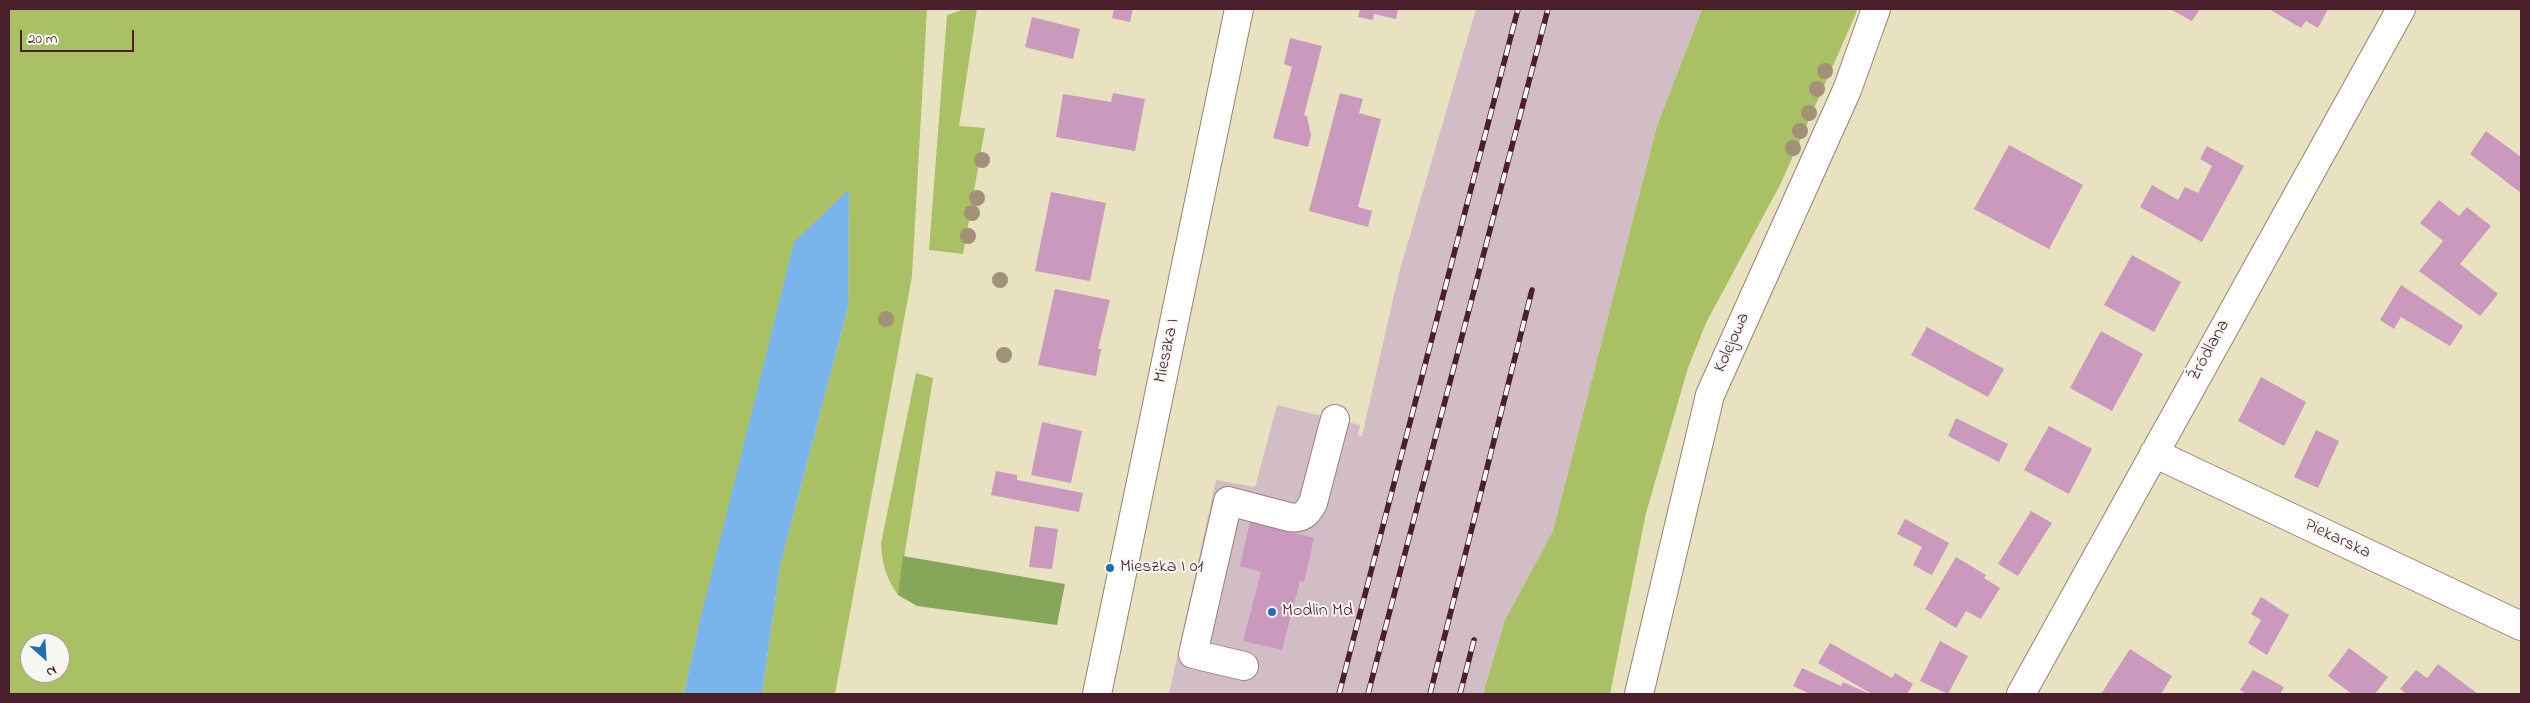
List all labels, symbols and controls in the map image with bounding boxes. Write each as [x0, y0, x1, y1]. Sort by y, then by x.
scale bar [22, 20, 136, 52]
text: 20 m [28, 28, 57, 50]
street label: Kolejowa [1710, 310, 1756, 376]
street label: Mieszka I [1151, 317, 1185, 385]
street label: Źródlana [2184, 317, 2236, 385]
street label: Piekarska [2300, 515, 2374, 565]
place label: Mieszka I 01 [1120, 557, 1203, 579]
marker: Mieszka I 01 [1104, 562, 1116, 574]
place label: Modlin Md [1282, 601, 1353, 623]
marker: Modlin Md [1266, 606, 1278, 618]
north arrow [20, 633, 70, 683]
text: N [43, 660, 60, 683]

